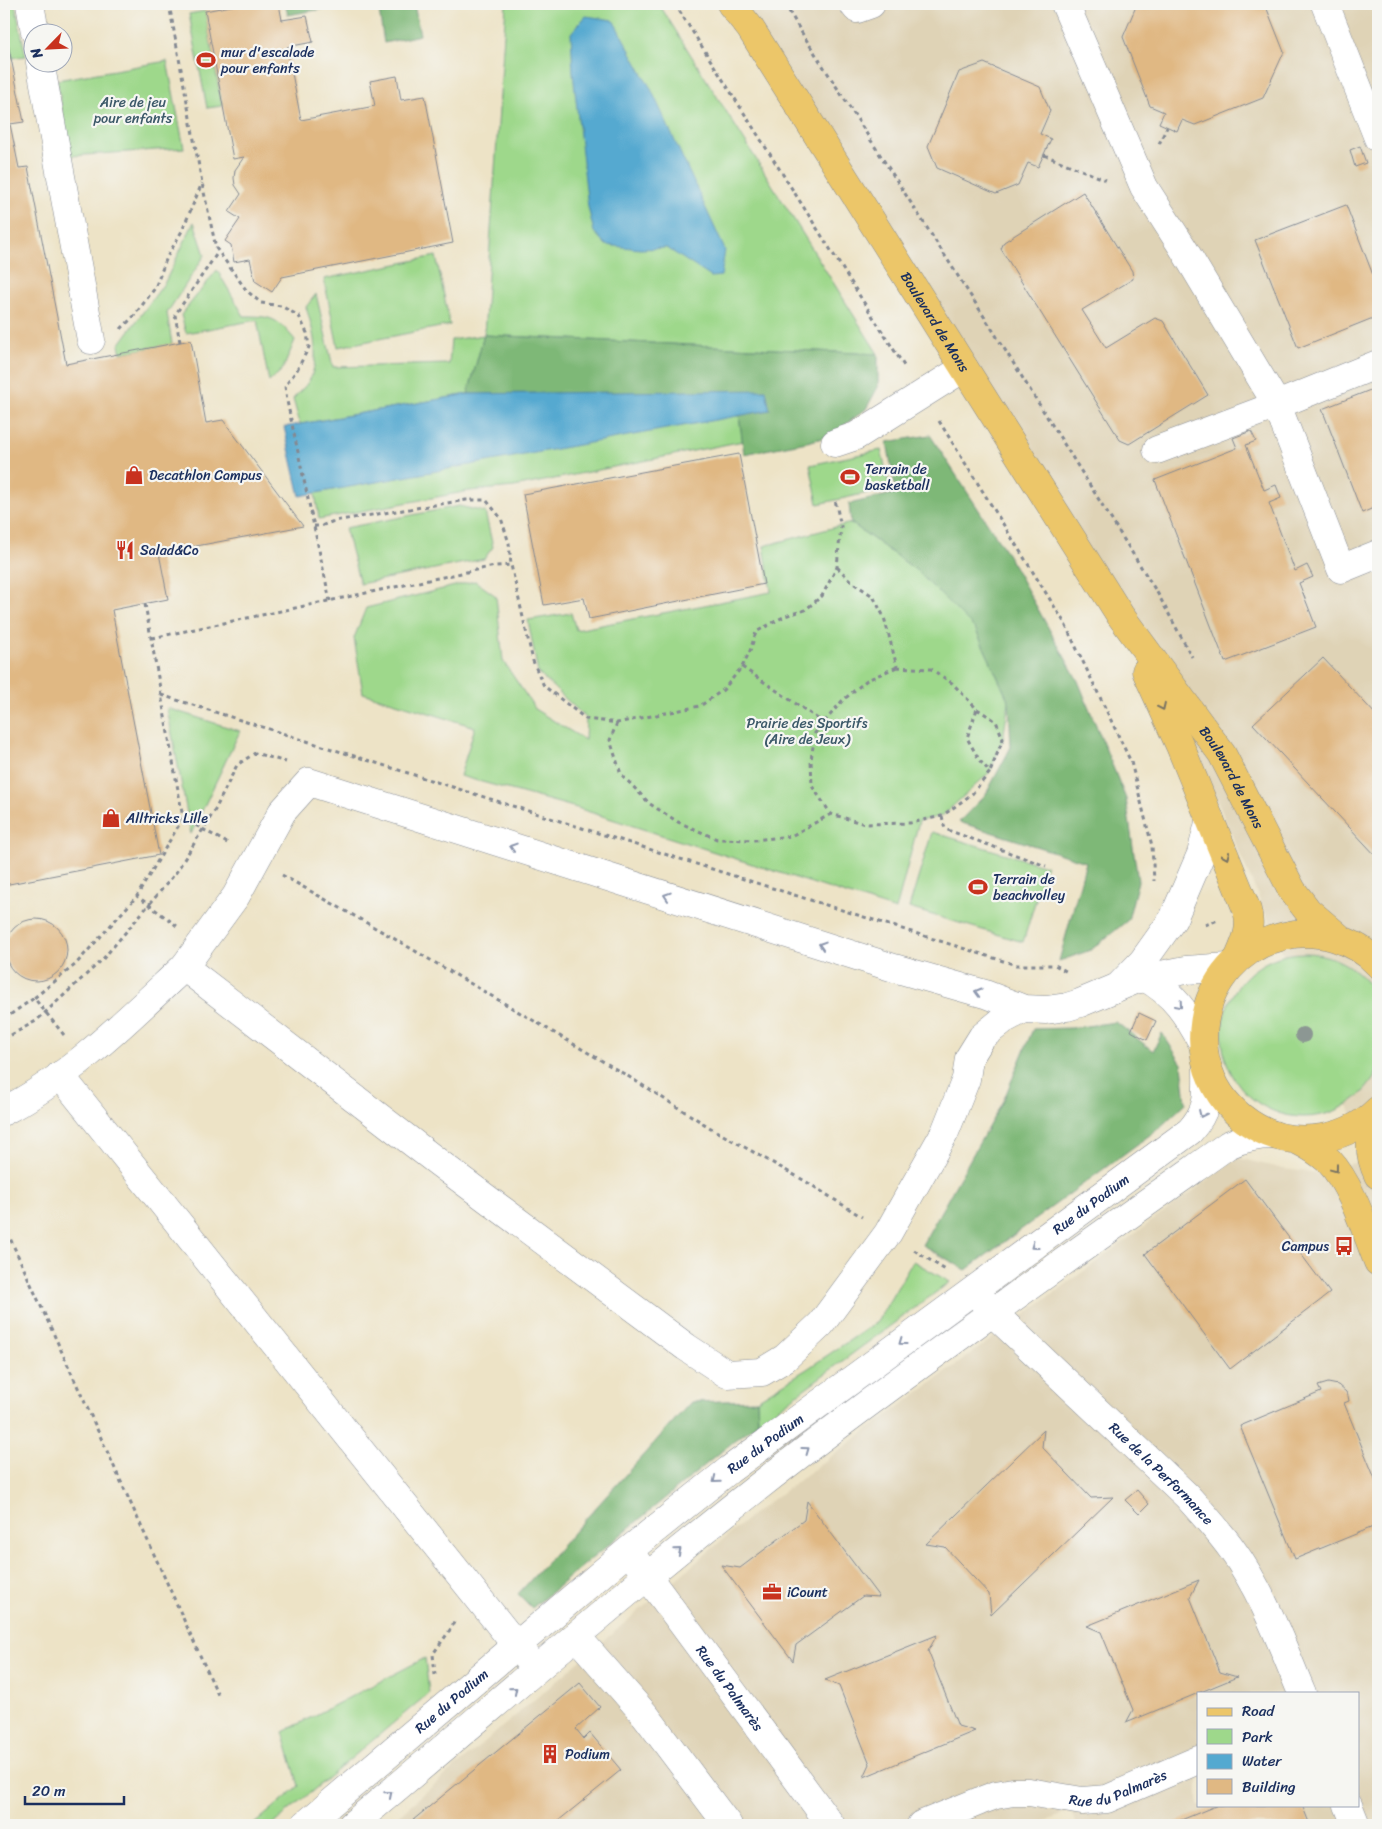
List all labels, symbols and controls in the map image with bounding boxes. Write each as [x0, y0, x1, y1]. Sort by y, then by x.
north arrow [22, 22, 72, 72]
place label: mur d'escalade pour enfants [220, 40, 315, 81]
text: N [23, 43, 50, 64]
sports icon: mur d'escalade pour enfants [195, 49, 217, 71]
park label: Aire de jeu pour enfants [93, 90, 173, 131]
street label: Boulevard de Mons [894, 266, 977, 378]
place label: Terrain de basketball [865, 457, 930, 498]
place label: Decathlon Campus [149, 463, 263, 488]
shop icon: Decathlon Campus [123, 464, 145, 486]
sports icon: Terrain de basketball [839, 466, 861, 488]
place label: Salad&Co [140, 538, 199, 563]
restaurant icon: Salad&Co [114, 539, 136, 561]
one-way arrow [1156, 702, 1167, 711]
park label: Prairie des Sportifs (Aire de Jeux) [747, 711, 868, 752]
street label: Boulevard de Mons [1193, 720, 1271, 834]
place label: Alltricks Lille [125, 806, 208, 831]
shop icon: Alltricks Lille [100, 807, 122, 829]
one-way arrow [509, 843, 517, 853]
one-way arrow [1221, 852, 1231, 860]
place label: Terrain de beachvolley [993, 867, 1066, 908]
sports icon: Terrain de beachvolley [967, 876, 989, 898]
one-way arrow [664, 892, 672, 902]
one-way arrow [819, 941, 827, 951]
one-way arrow [974, 988, 983, 998]
one-way arrow [1174, 999, 1182, 1008]
one-way arrow [1197, 1109, 1208, 1118]
one-way arrow [1329, 1163, 1338, 1173]
street label: Rue du Podium [1047, 1167, 1135, 1241]
place label: Campus [1282, 1234, 1329, 1259]
bus stop icon: Campus [1333, 1235, 1355, 1257]
one-way arrow [1030, 1239, 1039, 1249]
one-way arrow [899, 1336, 908, 1344]
street label: Rue du Podium [721, 1406, 809, 1480]
street label: Rue de la Performance [1103, 1416, 1220, 1531]
one-way arrow [800, 1447, 809, 1457]
one-way arrow [713, 1475, 722, 1483]
one-way arrow [672, 1549, 681, 1557]
place label: iCount [787, 1580, 828, 1605]
office icon: iCount [761, 1581, 783, 1603]
street label: Rue du Palmarès [689, 1640, 771, 1737]
street label: Rue du Podium [409, 1662, 494, 1740]
one-way arrow [508, 1686, 517, 1695]
legend [1197, 1692, 1360, 1806]
text: Road [1242, 1698, 1275, 1724]
text: Park [1242, 1724, 1273, 1750]
place label: Podium [565, 1742, 610, 1767]
building icon: Podium [539, 1743, 561, 1765]
text: Water [1242, 1748, 1282, 1774]
street label: Rue du Palmarès [1067, 1762, 1171, 1814]
scale bar [25, 1774, 124, 1806]
text: Building [1242, 1774, 1296, 1800]
text: 20 m [32, 1778, 66, 1804]
one-way arrow [383, 1792, 392, 1800]

